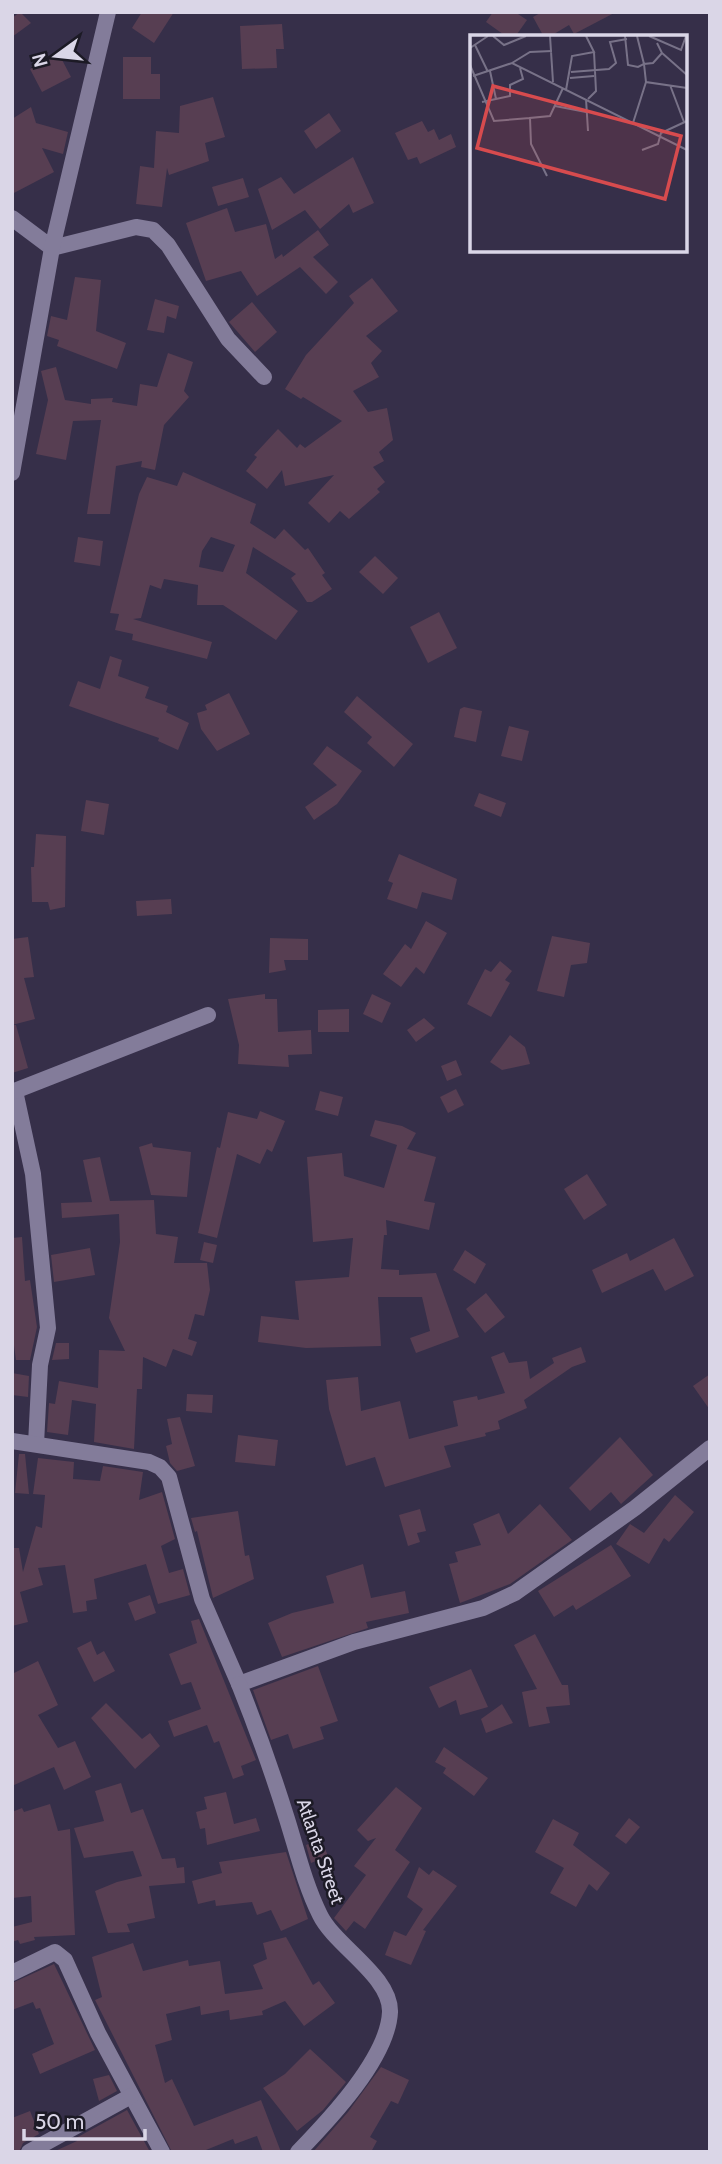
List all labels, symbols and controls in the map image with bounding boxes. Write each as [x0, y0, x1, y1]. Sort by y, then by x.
north arrow [21, 21, 91, 91]
inset map [470, 35, 687, 252]
text: N [27, 51, 53, 70]
street label: Atlanta Street [292, 1795, 350, 1908]
scale bar [24, 2098, 145, 2142]
text: 50 m [35, 2109, 84, 2134]

